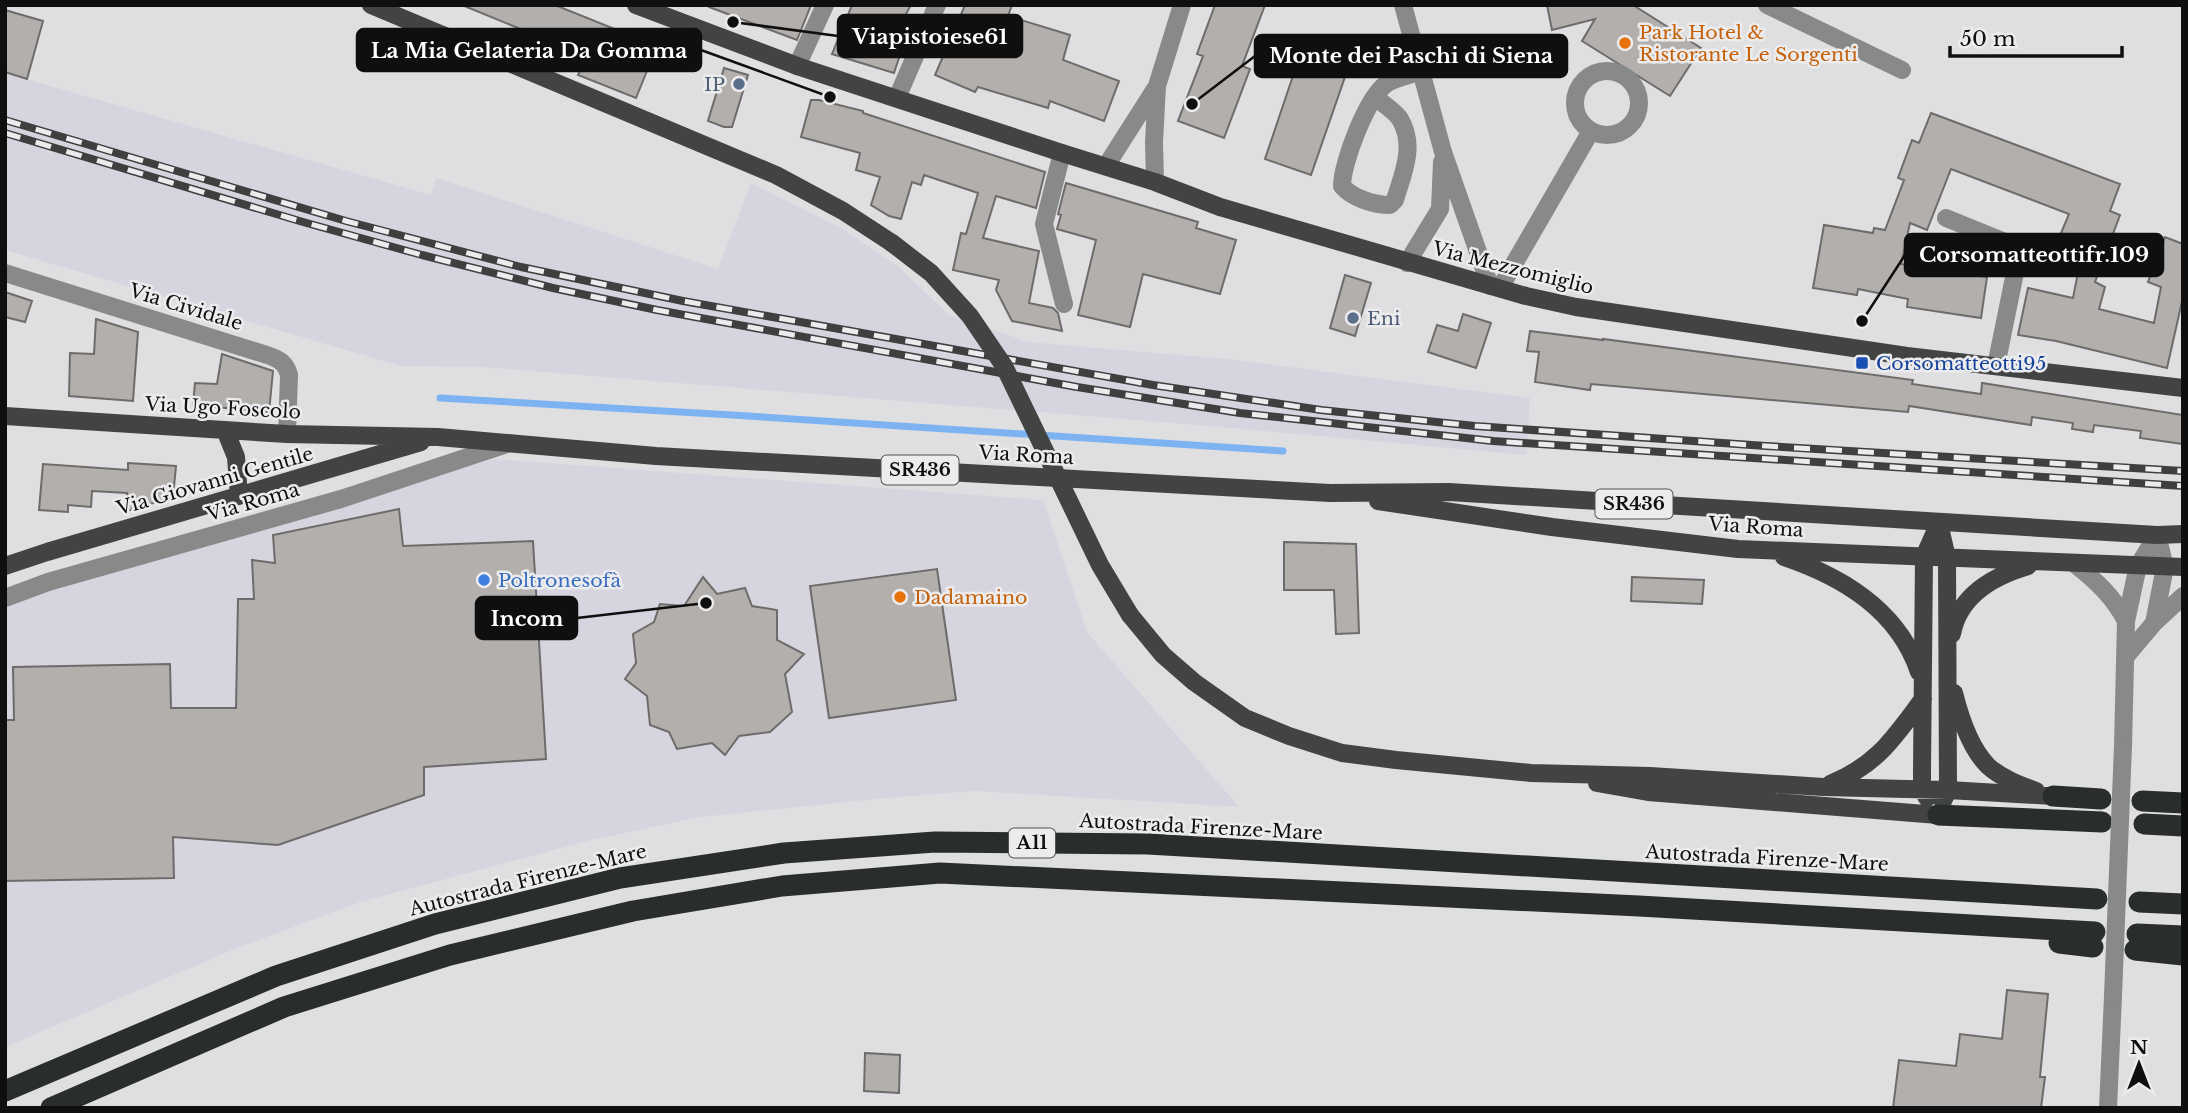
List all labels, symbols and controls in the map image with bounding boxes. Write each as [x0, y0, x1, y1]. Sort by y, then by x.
scale bar [1950, 14, 2122, 58]
callout: Viapistoiese61 [838, 15, 1022, 57]
place label: Park Hotel & Ristorante Le Sorgenti [1639, 21, 1858, 66]
text: Viapistoiese61 [851, 24, 1008, 50]
text: 50 m [1960, 26, 2016, 52]
callout: La Mia Gelateria Da Gomma [357, 29, 701, 71]
callout: Monte dei Paschi di Siena [1255, 35, 1567, 77]
marker: Park Hotel & Ristorante Le Sorgenti [1617, 35, 1633, 51]
text: La Mia Gelateria Da Gomma [371, 38, 687, 64]
text: Monte dei Paschi di Siena [1269, 43, 1553, 69]
place label: IP [704, 73, 725, 96]
marker: IP [731, 76, 747, 92]
callout: Corsomatteottifr.109 [1905, 234, 2163, 276]
street label: Via Mezzomiglio [1429, 237, 1596, 299]
text: Corsomatteottifr.109 [1919, 242, 2149, 268]
street label: Via Cividale [126, 279, 245, 335]
place label: Eni [1367, 307, 1401, 330]
marker: Eni [1345, 310, 1361, 326]
place label: Corsomatteotti95 [1876, 352, 2046, 375]
marker: Corsomatteotti95 [1854, 355, 1870, 371]
street label: Via Ugo Foscolo [143, 392, 302, 424]
street label: Via Roma [977, 441, 1075, 469]
street label: Via Giovanni Gentile [113, 442, 316, 520]
road number: SR436 [881, 456, 958, 484]
street label: Via Roma [203, 478, 302, 526]
road number: SR436 [1596, 490, 1672, 518]
street label: Via Roma [1707, 512, 1805, 542]
place label: Poltronesofà [498, 569, 621, 592]
marker: Poltronesofà [476, 572, 492, 588]
place label: Dadamaino [914, 586, 1027, 609]
marker: Dadamaino [892, 589, 908, 605]
callout: Incom [476, 597, 577, 639]
text: Incom [490, 606, 564, 632]
street label: Autostrada Firenze-Mare [1078, 809, 1323, 845]
road number: A11 [1009, 828, 1055, 858]
street label: Autostrada Firenze-Mare [406, 839, 649, 921]
street label: Autostrada Firenze-Mare [1644, 840, 1889, 876]
north arrow [2104, 1029, 2174, 1099]
text: N [2130, 1036, 2148, 1059]

